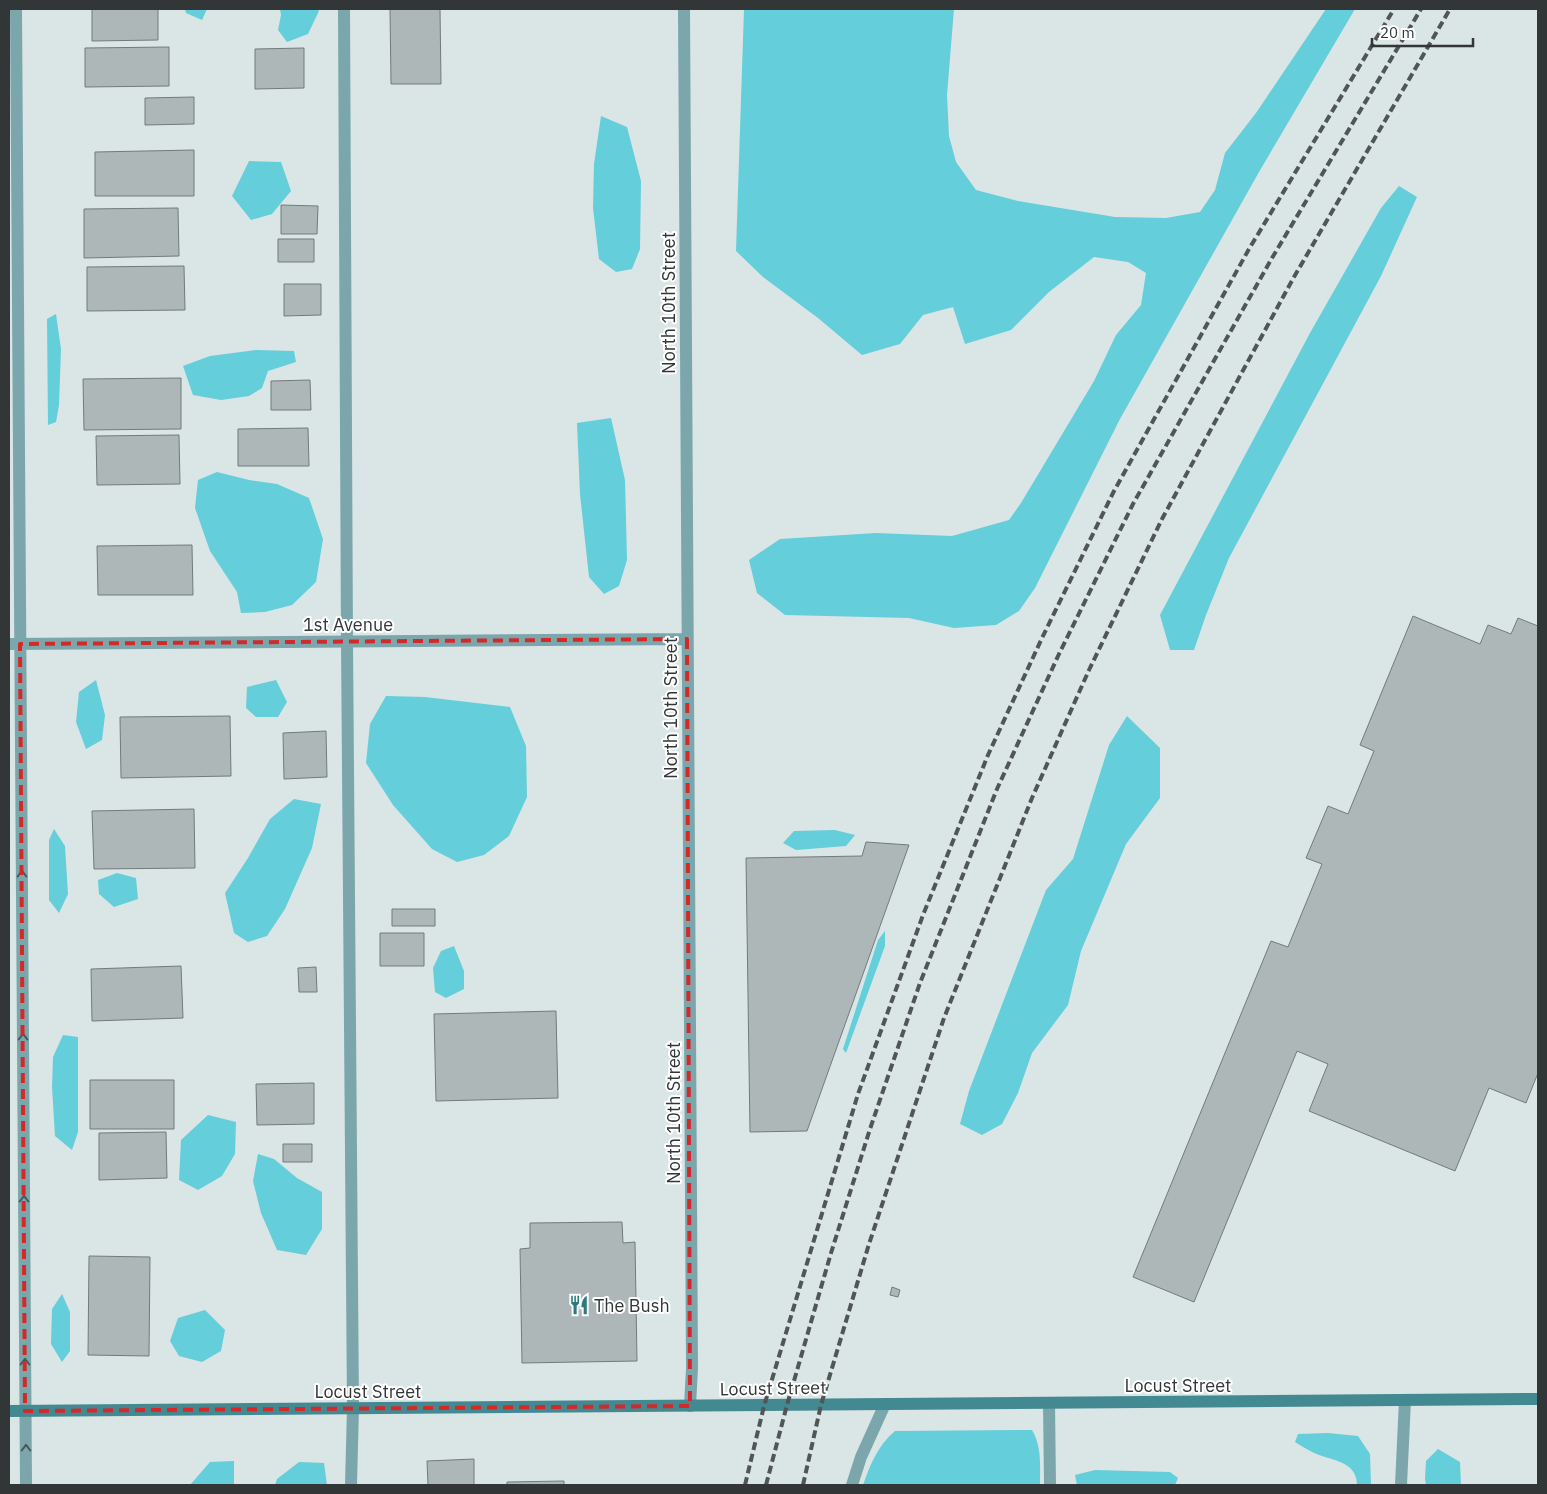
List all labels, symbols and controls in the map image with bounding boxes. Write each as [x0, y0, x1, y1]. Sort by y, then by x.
scale bar [1372, 15, 1473, 47]
text: 20 m [1380, 23, 1415, 42]
street label: North 10th Street [657, 232, 680, 374]
street label: 1st Avenue [303, 613, 393, 636]
street label: North 10th Street [659, 637, 682, 779]
one-way arrow [17, 870, 27, 878]
one-way arrow [18, 1033, 28, 1040]
street label: North 10th Street [662, 1042, 685, 1184]
one-way arrow [19, 1195, 29, 1203]
restaurant icon: The Bush [568, 1294, 590, 1316]
place label: The Bush [594, 1294, 670, 1317]
one-way arrow [20, 1358, 30, 1366]
street label: Locust Street [1125, 1374, 1231, 1397]
street label: Locust Street [719, 1376, 827, 1400]
street label: Locust Street [315, 1380, 421, 1403]
one-way arrow [21, 1444, 31, 1452]

